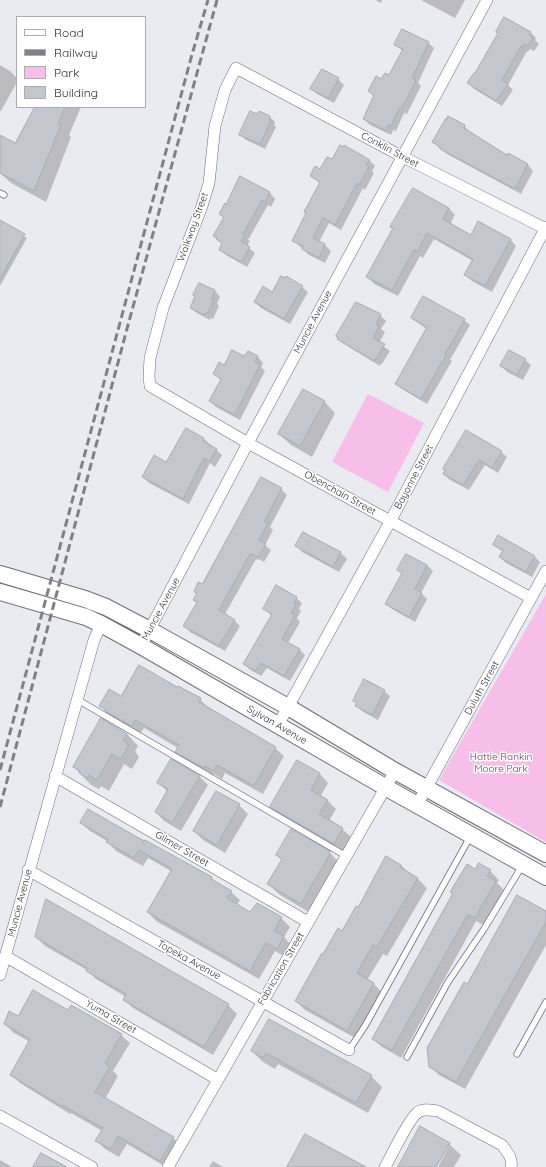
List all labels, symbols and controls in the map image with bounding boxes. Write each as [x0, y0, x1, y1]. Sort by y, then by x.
legend [16, 16, 146, 108]
text: Road [54, 25, 84, 40]
text: Railway [54, 45, 98, 60]
text: Park [54, 65, 79, 80]
text: Building [54, 85, 98, 100]
street label: Conklin Street [359, 130, 421, 170]
street label: Walkway Street [175, 191, 211, 263]
street label: Muncie Avenue [291, 288, 335, 356]
street label: Bayonne Street [392, 443, 436, 511]
street label: Obenchain Street [302, 468, 378, 518]
street label: Muncie Avenue [139, 575, 183, 643]
street label: Duluth Street [462, 659, 502, 717]
street label: Sylvan Avenue [245, 703, 309, 747]
park label: Hattie Rankin Moore Park [470, 751, 532, 774]
street label: Gilmer Street [153, 829, 211, 869]
street label: Muncie Avenue [5, 868, 35, 938]
street label: Fabrication Street [255, 930, 307, 1008]
street label: Topeka Avenue [155, 938, 223, 982]
street label: Yuma Street [84, 998, 138, 1036]

